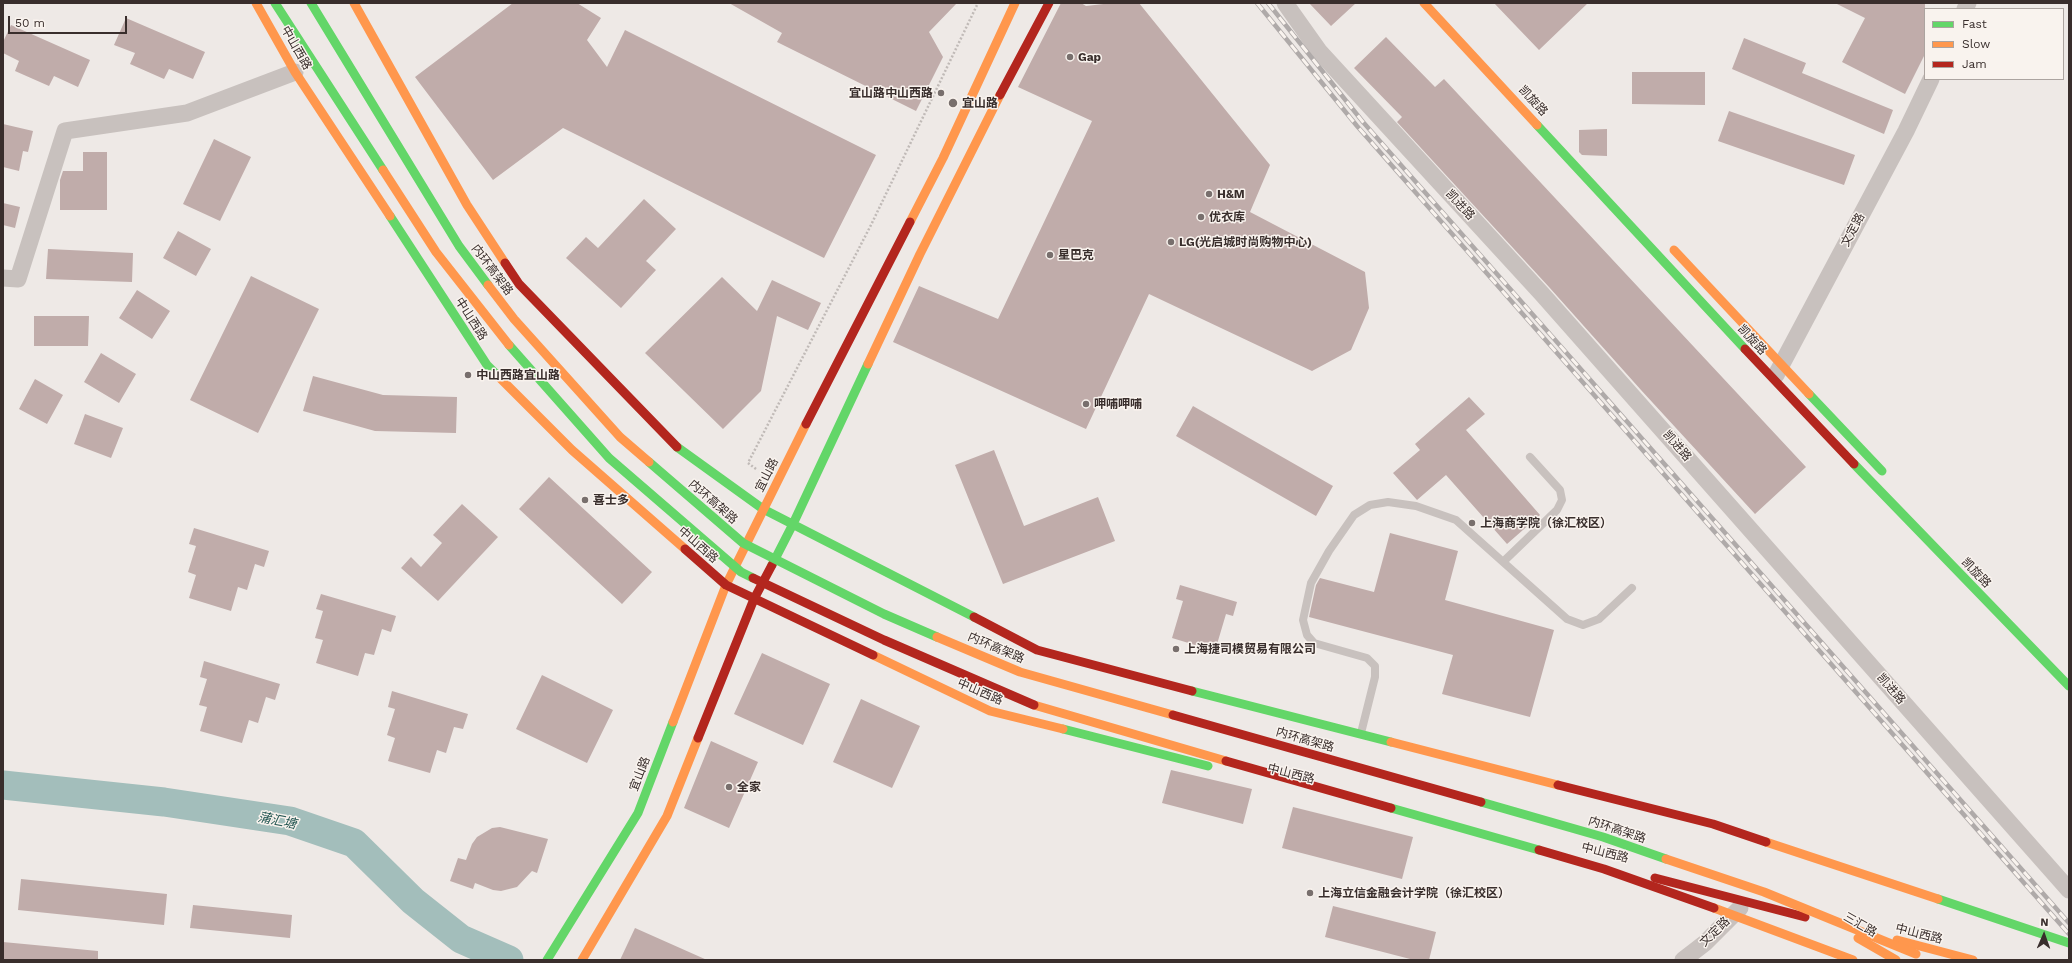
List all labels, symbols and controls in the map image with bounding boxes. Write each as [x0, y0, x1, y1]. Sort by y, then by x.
scale bar [10, 8, 129, 34]
legend [1924, 8, 2064, 80]
text: 50 m [15, 16, 45, 30]
text: Fast [1962, 17, 1987, 31]
street label: 中山西路 [278, 24, 314, 72]
text: Slow [1962, 37, 1990, 51]
place label: Gap [1078, 50, 1101, 64]
marker: Gap [1065, 52, 1075, 62]
text: Jam [1962, 57, 1987, 71]
street label: 凯旋路 [1515, 83, 1551, 119]
place label: 宜山路中山西路 [849, 86, 933, 100]
marker: 宜山路中山西路 [936, 88, 946, 98]
place label: 宜山路 [962, 96, 998, 110]
marker: 宜山路 [947, 97, 959, 109]
place label: H&M [1217, 187, 1245, 201]
street label: 凯进路 [1442, 187, 1478, 223]
marker: H&M [1204, 189, 1214, 199]
place label: 优衣库 [1209, 210, 1245, 224]
street label: 文定路 [1838, 211, 1868, 249]
marker: 优衣库 [1196, 212, 1206, 222]
place label: LG(光启城时尚购物中心) [1179, 235, 1312, 249]
marker: LG(光启城时尚购物中心) [1166, 237, 1176, 247]
street label: 内环高架路 [468, 242, 516, 298]
place label: 星巴克 [1058, 248, 1094, 262]
marker: 星巴克 [1045, 250, 1055, 260]
street label: 中山西路 [452, 295, 490, 343]
street label: 凯旋路 [1734, 322, 1770, 358]
place label: 中山西路宜山路 [476, 368, 560, 382]
marker: 中山西路宜山路 [463, 370, 473, 380]
place label: 呷哺呷哺 [1094, 397, 1142, 411]
marker: 呷哺呷哺 [1081, 399, 1091, 409]
street label: 凯进路 [1660, 428, 1694, 464]
street label: 宜山路 [752, 456, 782, 494]
street label: 内环高架路 [686, 477, 740, 527]
place label: 喜士多 [593, 493, 629, 507]
marker: 喜士多 [580, 495, 590, 505]
place label: 上海商学院（徐汇校区） [1480, 516, 1612, 530]
marker: 上海商学院（徐汇校区） [1467, 518, 1477, 528]
street label: 中山西路 [675, 524, 721, 566]
street label: 凯旋路 [1958, 555, 1994, 591]
street label: 内环高架路 [966, 630, 1026, 666]
place label: 上海捷司模贸易有限公司 [1184, 642, 1316, 656]
marker: 上海捷司模贸易有限公司 [1171, 644, 1181, 654]
street label: 凯进路 [1874, 671, 1908, 707]
street label: 中山西路 [955, 676, 1005, 708]
street label: 内环高架路 [1274, 725, 1336, 755]
street label: 宜山路 [627, 755, 653, 793]
street label: 中山西路 [1266, 761, 1316, 787]
place label: 全家 [737, 780, 761, 794]
marker: 全家 [724, 782, 734, 792]
water label: 蒲汇塘 [256, 810, 298, 832]
street label: 内环高架路 [1586, 814, 1648, 846]
street label: 中山西路 [1580, 840, 1630, 866]
place label: 上海立信金融会计学院（徐汇校区） [1318, 886, 1510, 900]
marker: 上海立信金融会计学院（徐汇校区） [1305, 888, 1315, 898]
street label: 三汇路 [1841, 910, 1879, 940]
street label: 文定路 [1697, 914, 1733, 950]
north arrow [2024, 915, 2064, 955]
text: N [2040, 916, 2049, 929]
street label: 中山西路 [1894, 921, 1944, 947]

